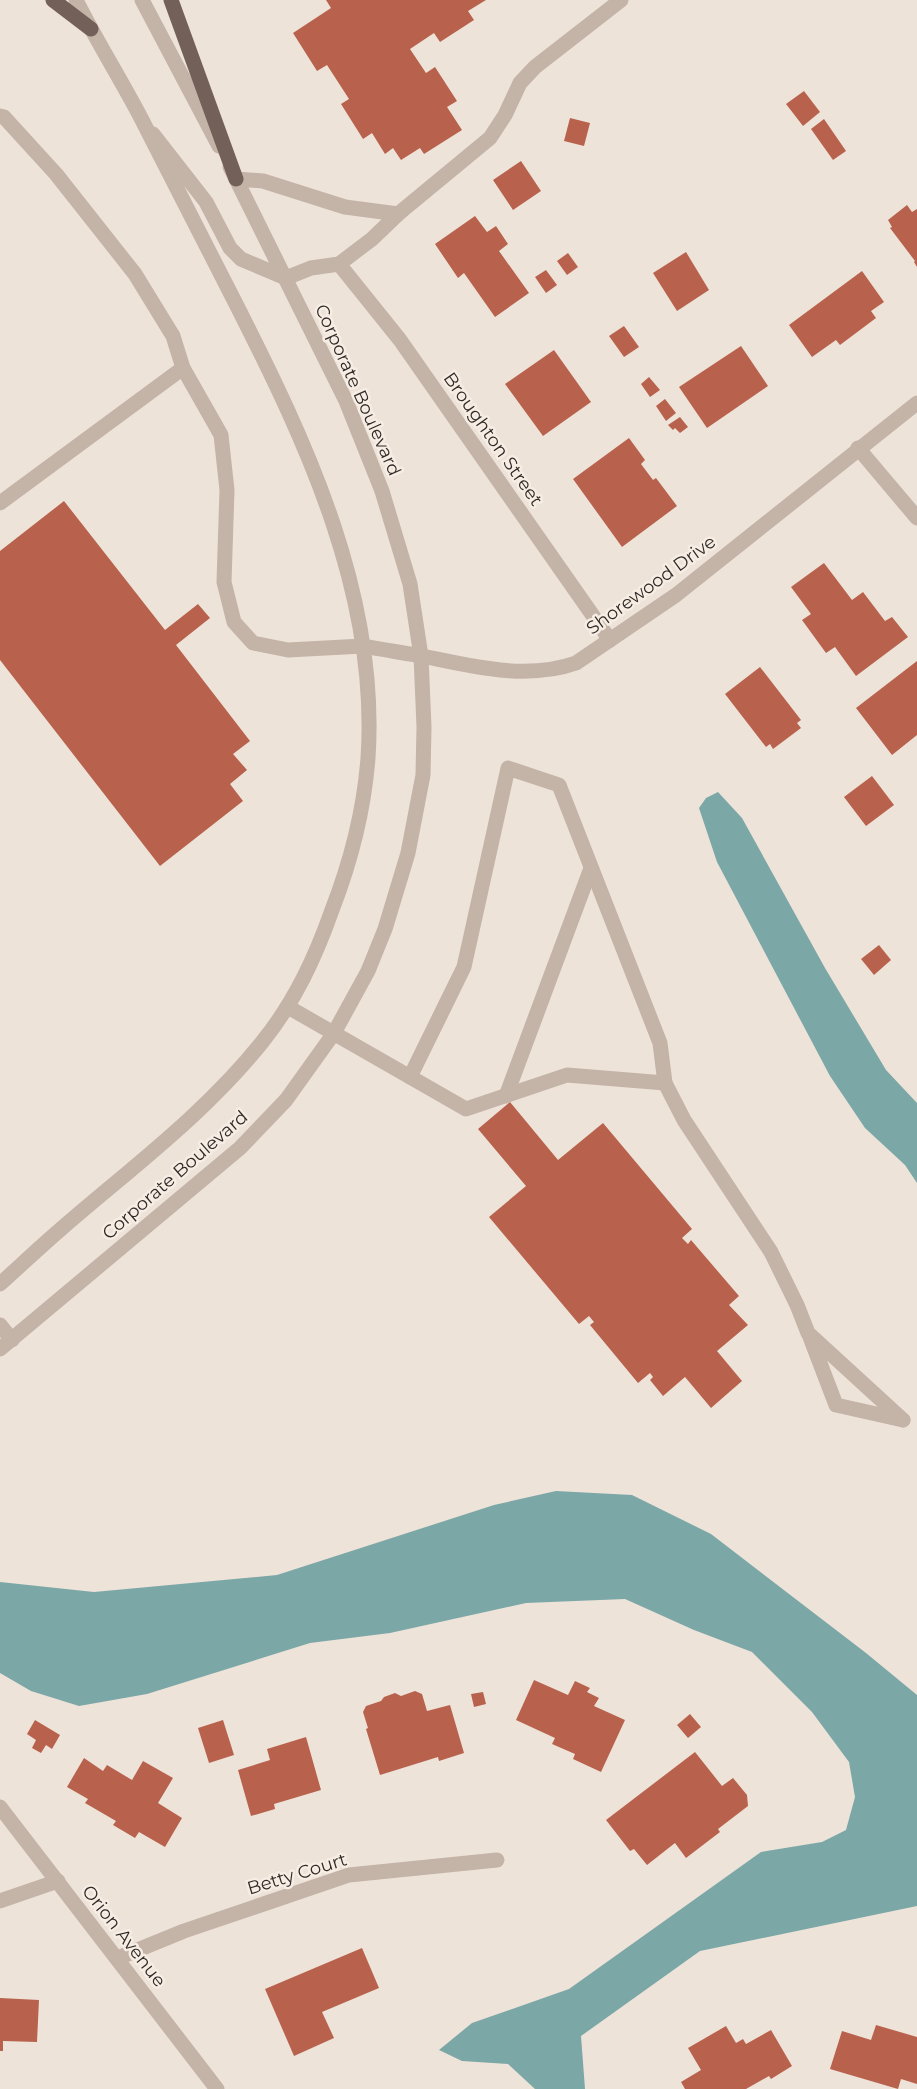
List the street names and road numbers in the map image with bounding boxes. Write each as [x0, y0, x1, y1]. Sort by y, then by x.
street label: Corporate Boulevard [310, 301, 406, 479]
street label: Broughton Street [439, 368, 547, 510]
street label: Shorewood Drive [582, 531, 720, 639]
street label: Corporate Boulevard [98, 1106, 252, 1244]
street label: Betty Court [244, 1848, 350, 1900]
street label: Orion Avenue [77, 1881, 171, 1991]

